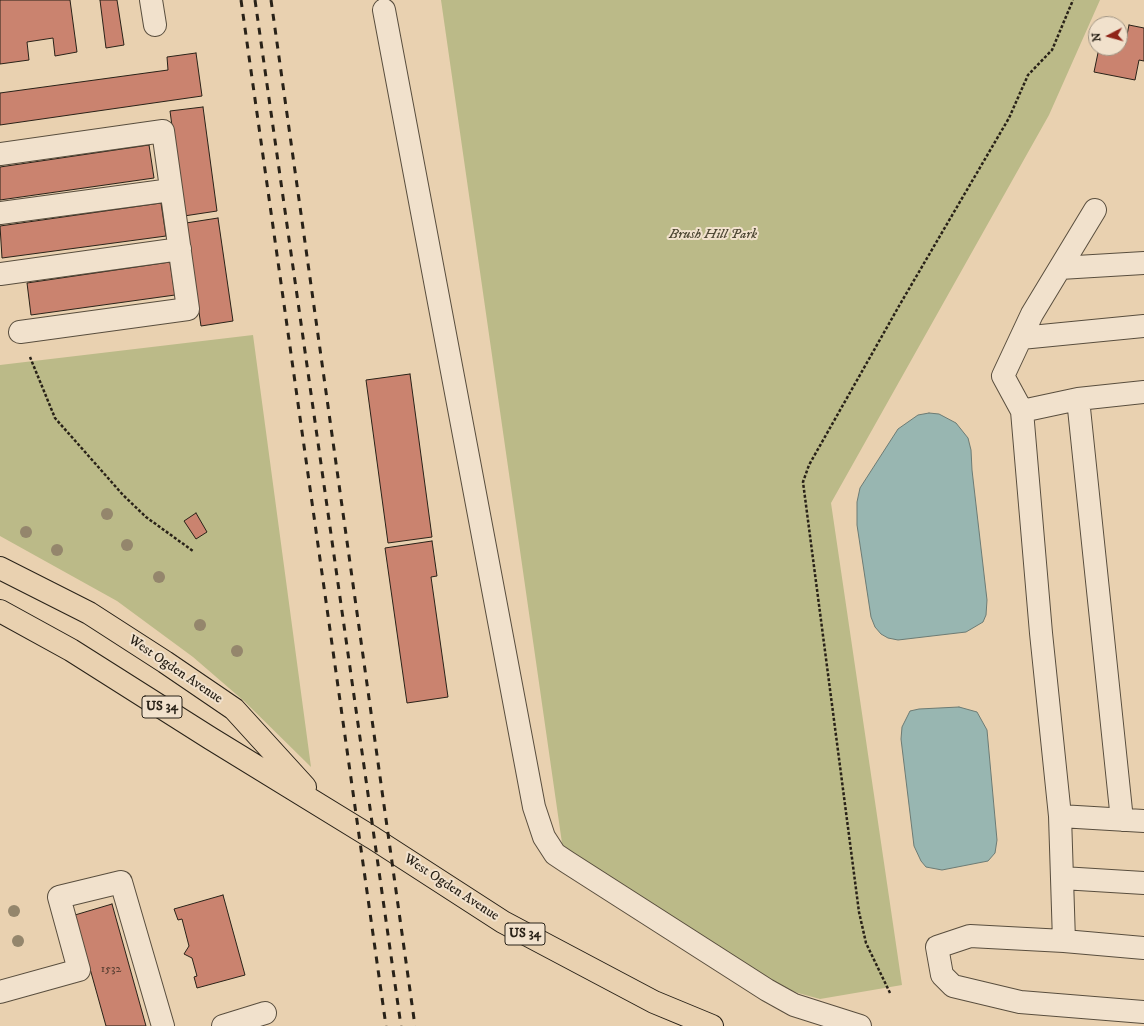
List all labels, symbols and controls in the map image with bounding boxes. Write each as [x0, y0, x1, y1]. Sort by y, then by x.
north arrow [1088, 16, 1128, 56]
text: N [1090, 32, 1104, 42]
park label: Brush Hill Park [669, 227, 757, 243]
street label: West Ogden Avenue [125, 632, 225, 708]
road number: US 34 [142, 696, 182, 718]
street label: West Ogden Avenue [400, 851, 502, 925]
road number: US 34 [505, 923, 545, 945]
house number: 1532 [101, 963, 121, 977]

